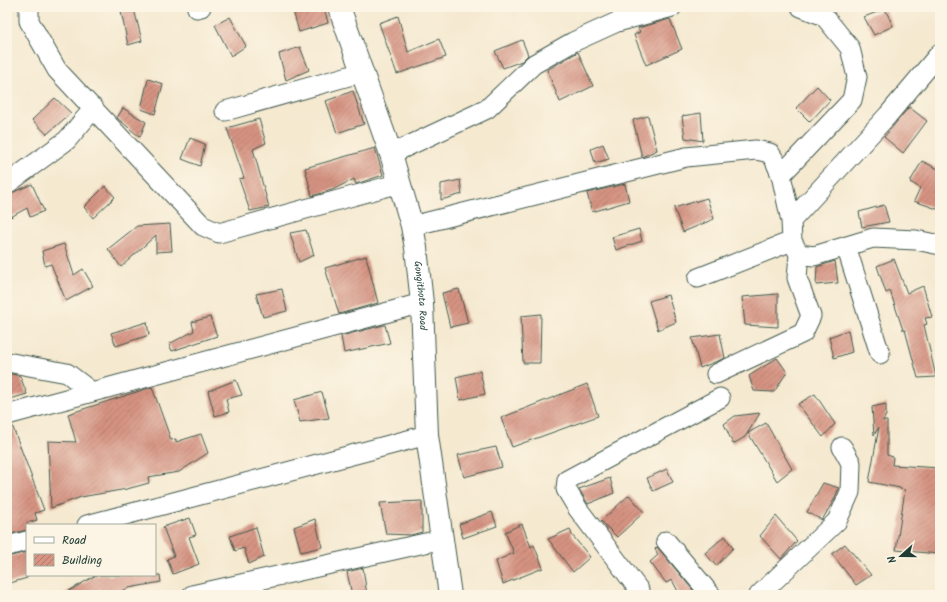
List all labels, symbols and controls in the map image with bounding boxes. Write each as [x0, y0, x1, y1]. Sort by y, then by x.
street label: Gongithota Road [409, 260, 431, 331]
legend [26, 524, 156, 576]
text: Road [62, 531, 87, 550]
north arrow [881, 536, 921, 576]
text: Building [62, 551, 102, 570]
text: N [883, 553, 902, 566]

